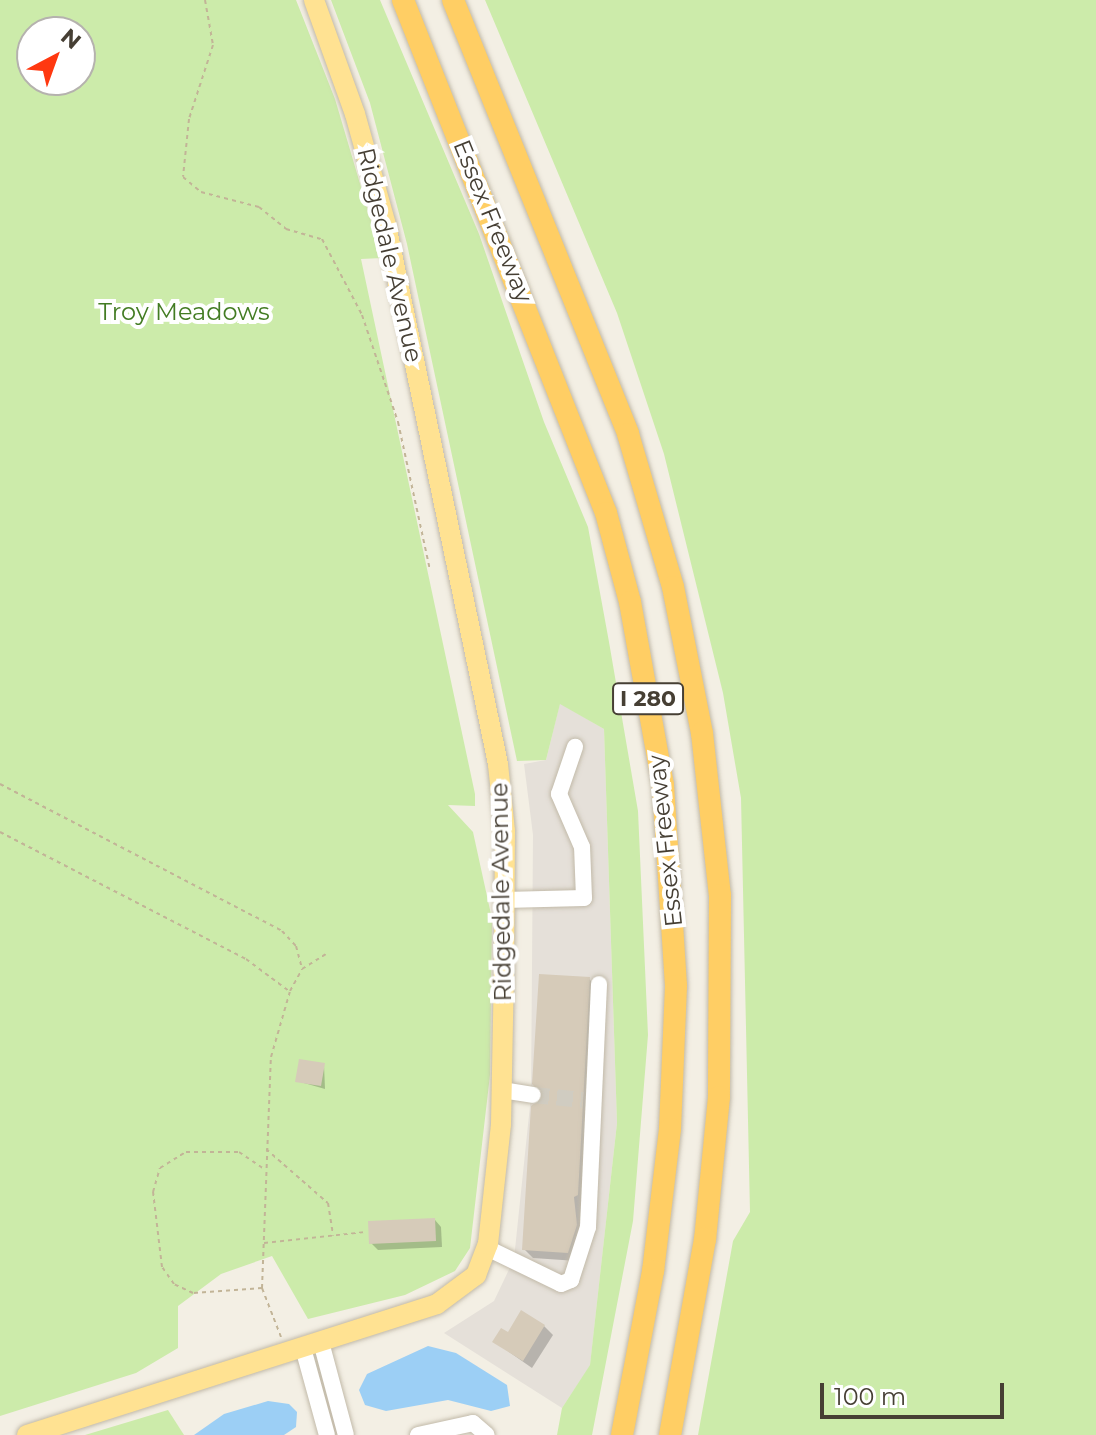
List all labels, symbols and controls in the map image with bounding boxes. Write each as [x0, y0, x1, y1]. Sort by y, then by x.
north arrow [16, 16, 96, 96]
text: N [55, 23, 86, 55]
street label: Essex Freeway [447, 135, 539, 307]
street label: Ridgedale Avenue [351, 145, 429, 365]
park label: Troy Meadows [98, 298, 270, 326]
road number: I 280 [612, 681, 684, 717]
street label: Essex Freeway [642, 754, 688, 928]
street label: Ridgedale Avenue [485, 782, 517, 1002]
scale bar [824, 1367, 1008, 1417]
text: 100 m [834, 1382, 906, 1411]

